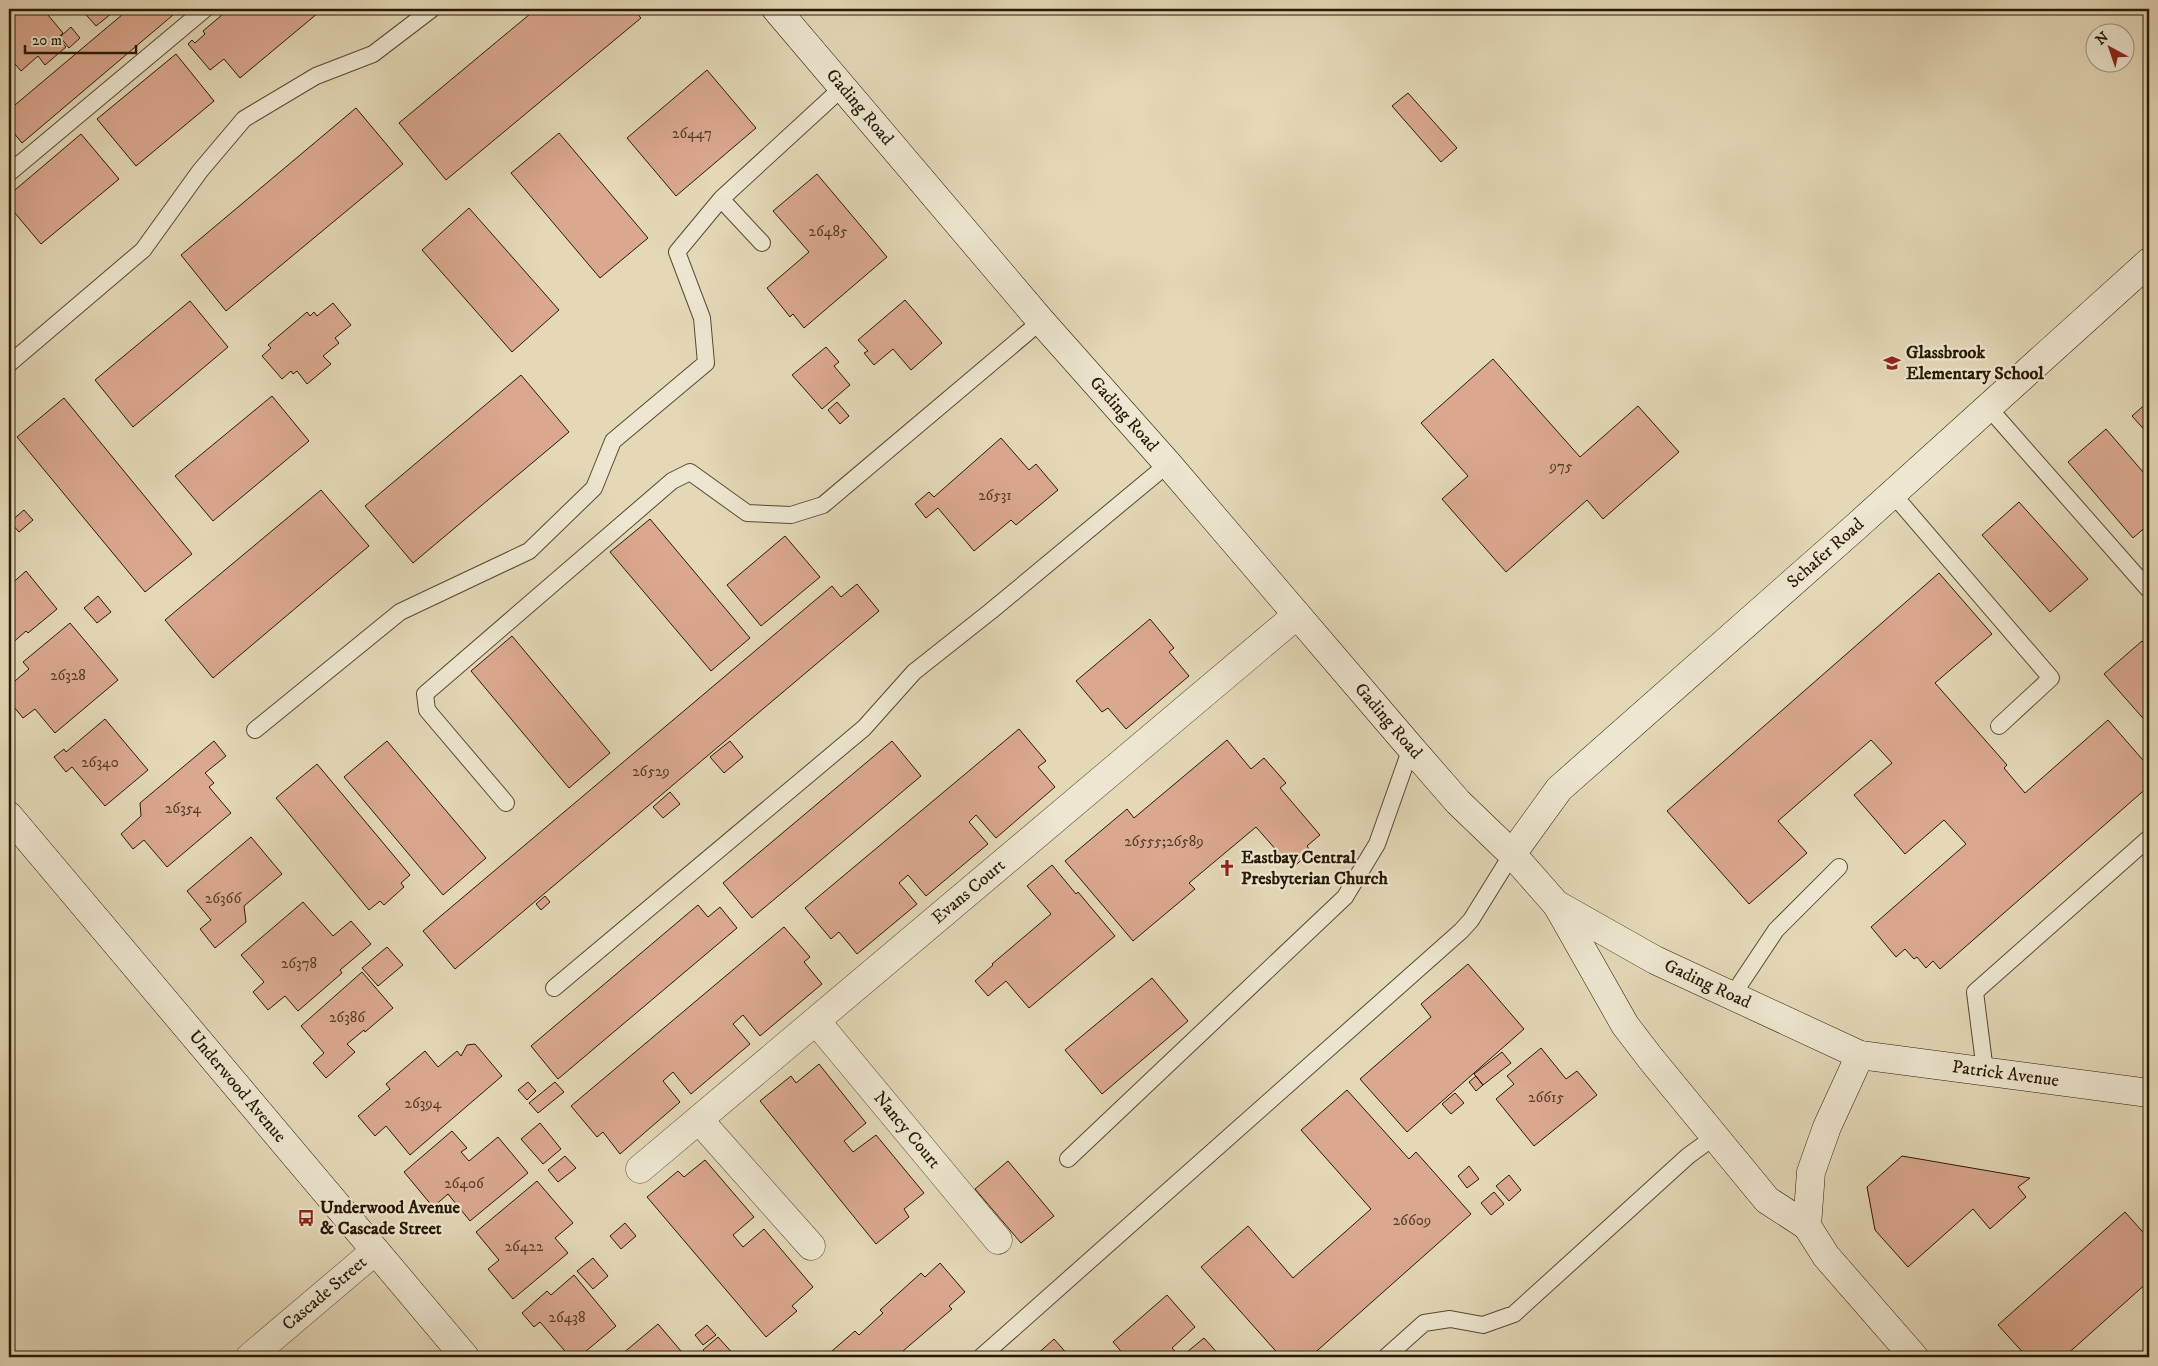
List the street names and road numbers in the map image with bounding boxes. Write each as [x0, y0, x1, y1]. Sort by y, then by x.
street label: Gading Road [821, 65, 898, 150]
street label: Gading Road [1085, 372, 1163, 456]
street label: Schafer Road [1783, 514, 1869, 593]
street label: Gading Road [1349, 679, 1427, 764]
street label: Evans Court [928, 854, 1010, 929]
street label: Gading Road [1660, 955, 1754, 1014]
street label: Underwood Avenue [184, 1026, 291, 1147]
street label: Patrick Avenue [1951, 1056, 2060, 1092]
street label: Nancy Court [868, 1087, 945, 1173]
street label: Cascade Street [278, 1251, 372, 1336]

